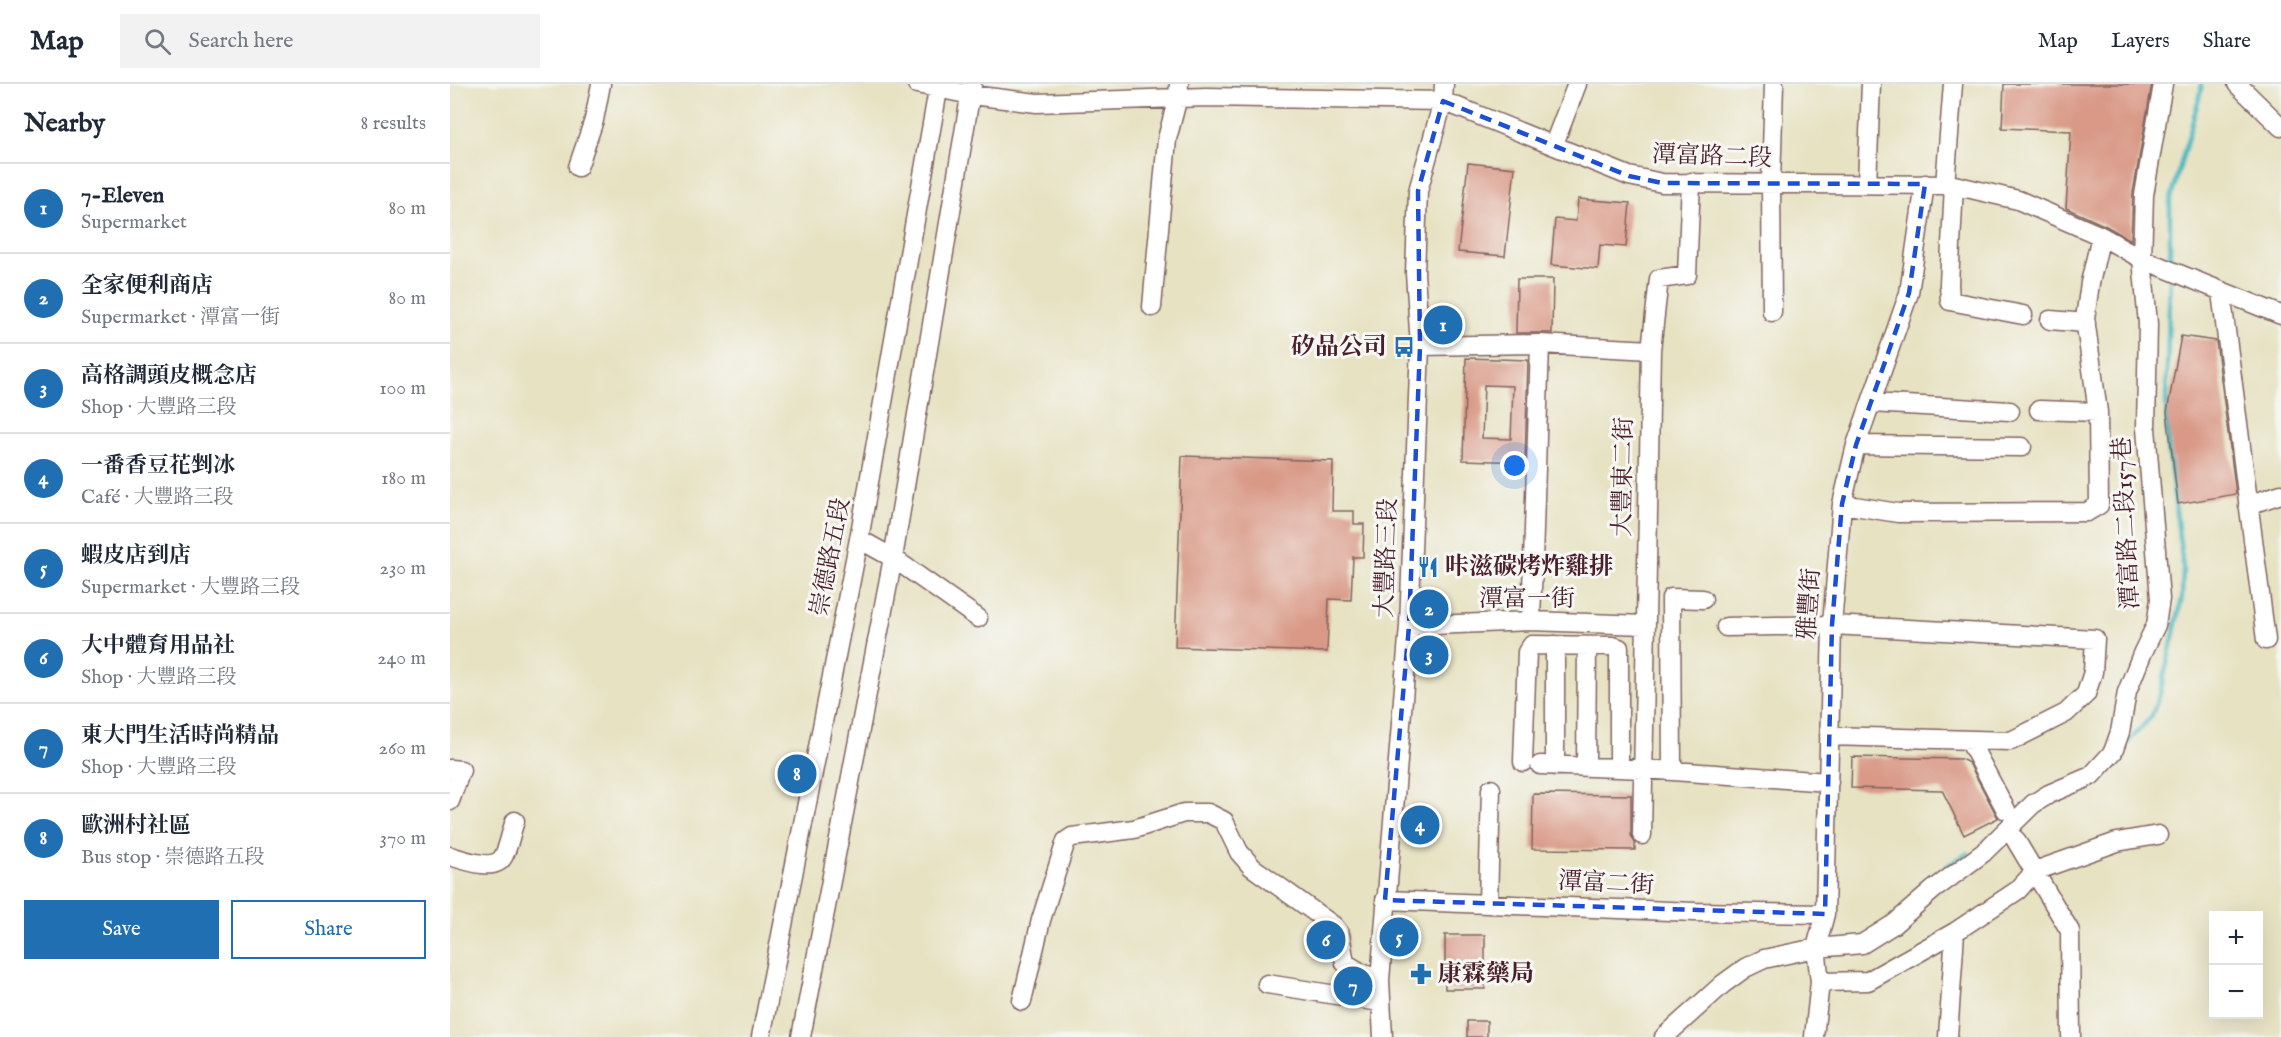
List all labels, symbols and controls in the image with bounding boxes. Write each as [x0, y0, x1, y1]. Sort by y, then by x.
search box [120, 14, 540, 68]
text: Map [30, 24, 84, 59]
icon: search [141, 25, 174, 58]
text: Search here [189, 27, 293, 55]
text: Map [2038, 28, 2078, 55]
text: Layers [2111, 28, 2170, 55]
text: Share [2203, 28, 2251, 55]
text: Nearby [24, 107, 105, 140]
text: 8 results [360, 111, 426, 136]
street label: 潭富路二段 [1651, 139, 1773, 175]
text: 7-Eleven [81, 182, 164, 210]
text: 1 [40, 196, 47, 221]
text: 80 m [389, 196, 426, 221]
text: Supermarket [81, 210, 187, 235]
text: 全家便利商店 [81, 272, 213, 300]
text: 2 [39, 286, 48, 311]
text: 80 m [389, 286, 426, 311]
pin: 1 [1424, 302, 1462, 348]
text: Supermarket · 潭富一街 [81, 305, 280, 330]
place label: 矽品公司 [1291, 332, 1387, 363]
bus stop icon: 矽品公司 [1392, 335, 1416, 359]
text: 高格調頭皮概念店 [81, 362, 257, 390]
text: 3 [40, 376, 47, 401]
text: 100 m [379, 376, 426, 401]
text: Shop · 大豐路三段 [81, 395, 237, 420]
street label: 大豐東二街 [1607, 417, 1641, 537]
street label: 潭富路二段157巷 [2107, 436, 2147, 610]
your location [1500, 451, 1529, 480]
text: 一番香豆花剉冰 [81, 452, 235, 480]
text: 4 [39, 466, 48, 491]
text: 180 m [381, 466, 426, 491]
text: Café · 大豐路三段 [81, 485, 233, 510]
street label: 崇德路五段 [804, 495, 858, 619]
street label: 大豐路三段 [1369, 497, 1405, 619]
text: 蝦皮店到店 [81, 542, 191, 570]
place label: 咔滋碳烤炸雞排 [1445, 552, 1613, 583]
restaurant icon: 咔滋碳烤炸雞排 [1416, 555, 1440, 579]
text: 5 [40, 556, 47, 581]
text: 230 m [380, 556, 426, 581]
street label: 雅豐街 [1792, 567, 1828, 641]
text: Supermarket · 大豐路三段 [81, 575, 300, 600]
street label: 潭富一街 [1479, 584, 1575, 615]
pin: 2 [1410, 586, 1448, 632]
text: 大中體育用品社 [81, 632, 235, 660]
pin: 3 [1410, 632, 1448, 678]
text: 6 [39, 646, 48, 671]
text: 240 m [377, 646, 426, 671]
text: Shop · 大豐路三段 [81, 665, 237, 690]
text: 東大門生活時尚精品 [81, 722, 279, 750]
text: 7 [39, 736, 48, 761]
text: 260 m [379, 736, 426, 761]
pin: 8 [778, 752, 816, 796]
text: Shop · 大豐路三段 [81, 755, 237, 780]
pin: 4 [1400, 802, 1440, 848]
text: 歐洲村社區 [81, 812, 191, 840]
text: 8 [40, 826, 47, 851]
text: 370 m [380, 826, 426, 851]
text: Bus stop · 崇德路五段 [81, 845, 265, 870]
street label: 潭富二街 [1557, 866, 1655, 902]
button: Save [24, 900, 219, 959]
button: Share [231, 900, 426, 959]
map controls [2209, 911, 2263, 1019]
button: + [2209, 911, 2263, 965]
pin: 5 [1380, 914, 1418, 960]
pin: 6 [1306, 918, 1346, 962]
place label: 康霖藥局 [1438, 959, 1534, 990]
pharmacy icon: 康霖藥局 [1409, 962, 1433, 986]
pin: 7 [1334, 964, 1372, 1008]
button: − [2209, 965, 2263, 1019]

